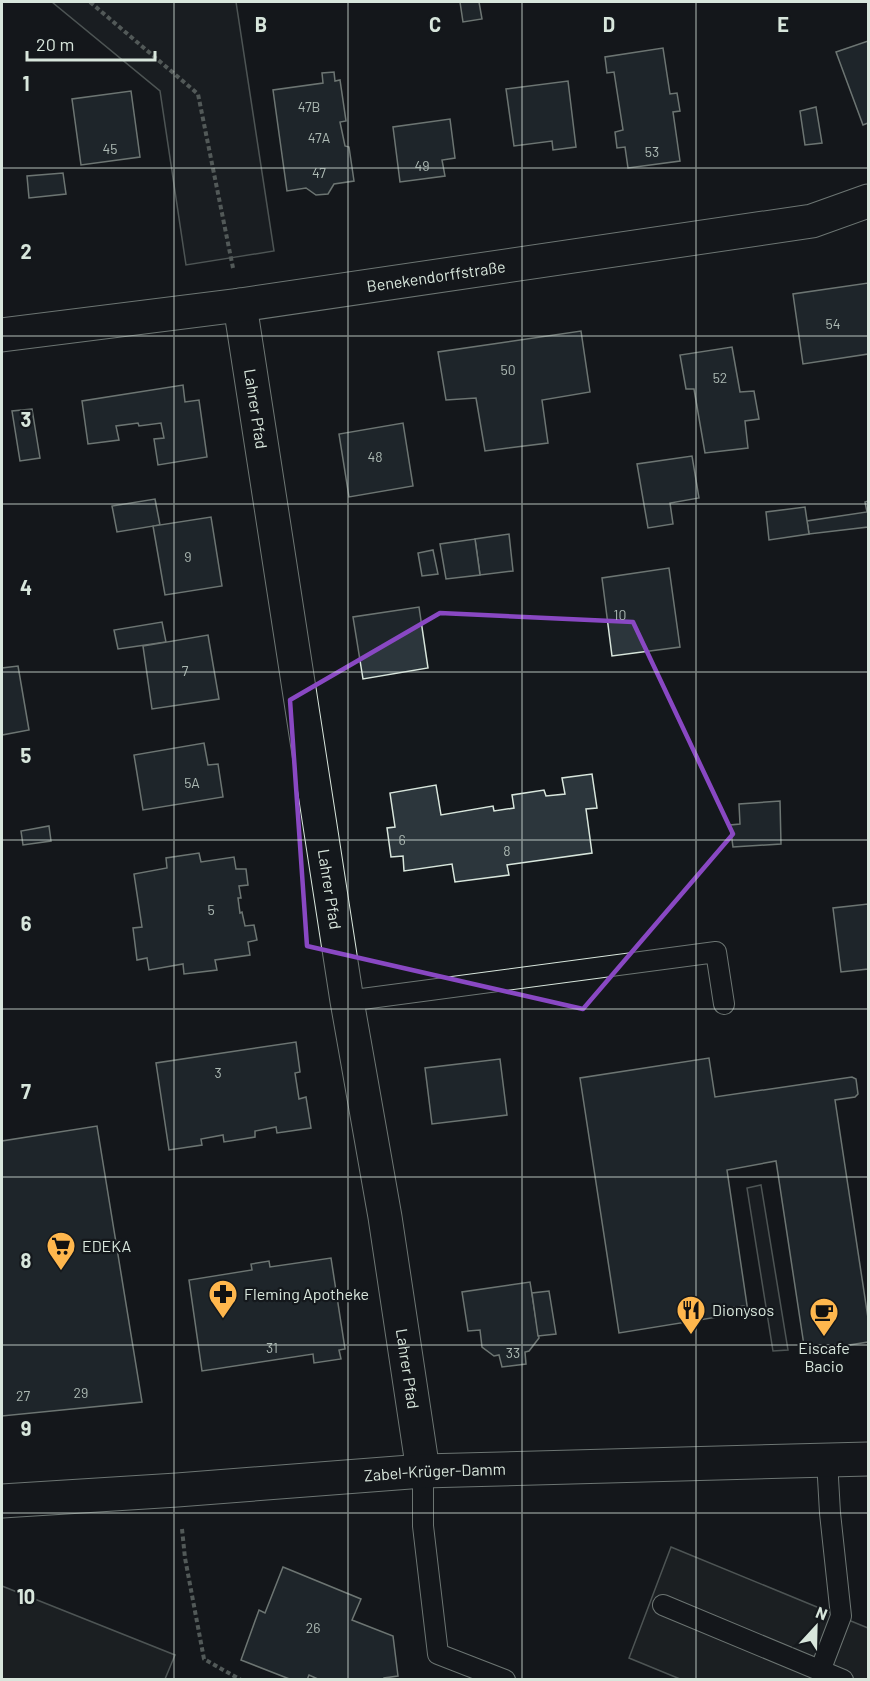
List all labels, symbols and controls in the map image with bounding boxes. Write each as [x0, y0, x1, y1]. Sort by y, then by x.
text: B [255, 12, 267, 36]
text: C [429, 12, 441, 36]
text: D [603, 12, 615, 36]
text: E [777, 12, 789, 36]
scale bar [27, 24, 154, 62]
text: 20 m [36, 33, 74, 55]
text: 1 [22, 71, 30, 95]
house number: 47B [298, 98, 320, 115]
house number: 47A [308, 129, 331, 146]
house number: 45 [103, 140, 117, 157]
house number: 53 [645, 143, 659, 160]
house number: 49 [414, 157, 430, 174]
house number: 47 [312, 164, 326, 181]
text: 2 [20, 239, 32, 263]
street label: Benekendorffstraße [365, 256, 507, 295]
house number: 54 [826, 315, 840, 332]
house number: 50 [500, 361, 516, 378]
street label: Lahrer Pfad [241, 367, 272, 450]
house number: 52 [713, 369, 727, 386]
text: 3 [21, 407, 31, 431]
house number: 48 [367, 448, 383, 465]
house number: 9 [184, 548, 192, 565]
text: 4 [20, 575, 32, 599]
house number: 10 [614, 606, 626, 623]
house number: 7 [182, 662, 189, 679]
text: 5 [21, 743, 32, 767]
house number: 5A [184, 774, 200, 791]
house number: 6 [398, 831, 406, 848]
house number: 8 [503, 842, 511, 859]
street label: Lahrer Pfad [315, 848, 346, 931]
house number: 5 [207, 901, 215, 918]
text: 6 [21, 911, 32, 935]
house number: 3 [214, 1064, 222, 1081]
text: 7 [21, 1079, 31, 1103]
supermarket icon: EDEKA [45, 1230, 77, 1272]
place label: EDEKA [82, 1236, 131, 1255]
text: 8 [21, 1248, 32, 1272]
pharmacy icon: Fleming Apotheke [207, 1278, 239, 1320]
place label: Fleming Apotheke [244, 1284, 369, 1303]
restaurant icon: Dionysos [675, 1294, 707, 1336]
cafe icon: Eiscafe Bacio [808, 1296, 840, 1338]
place label: Dionysos [712, 1300, 774, 1319]
street label: Lahrer Pfad [393, 1327, 424, 1410]
place label: Eiscafe Bacio [798, 1338, 850, 1375]
house number: 31 [266, 1339, 278, 1356]
house number: 33 [506, 1344, 520, 1361]
house number: 29 [74, 1384, 88, 1401]
house number: 27 [16, 1387, 30, 1404]
text: 9 [21, 1416, 31, 1440]
street label: Zabel-Krüger-Damm [363, 1459, 506, 1485]
text: 10 [17, 1584, 35, 1608]
north arrow [786, 1597, 846, 1657]
text: N [813, 1602, 830, 1623]
house number: 26 [306, 1619, 320, 1636]

